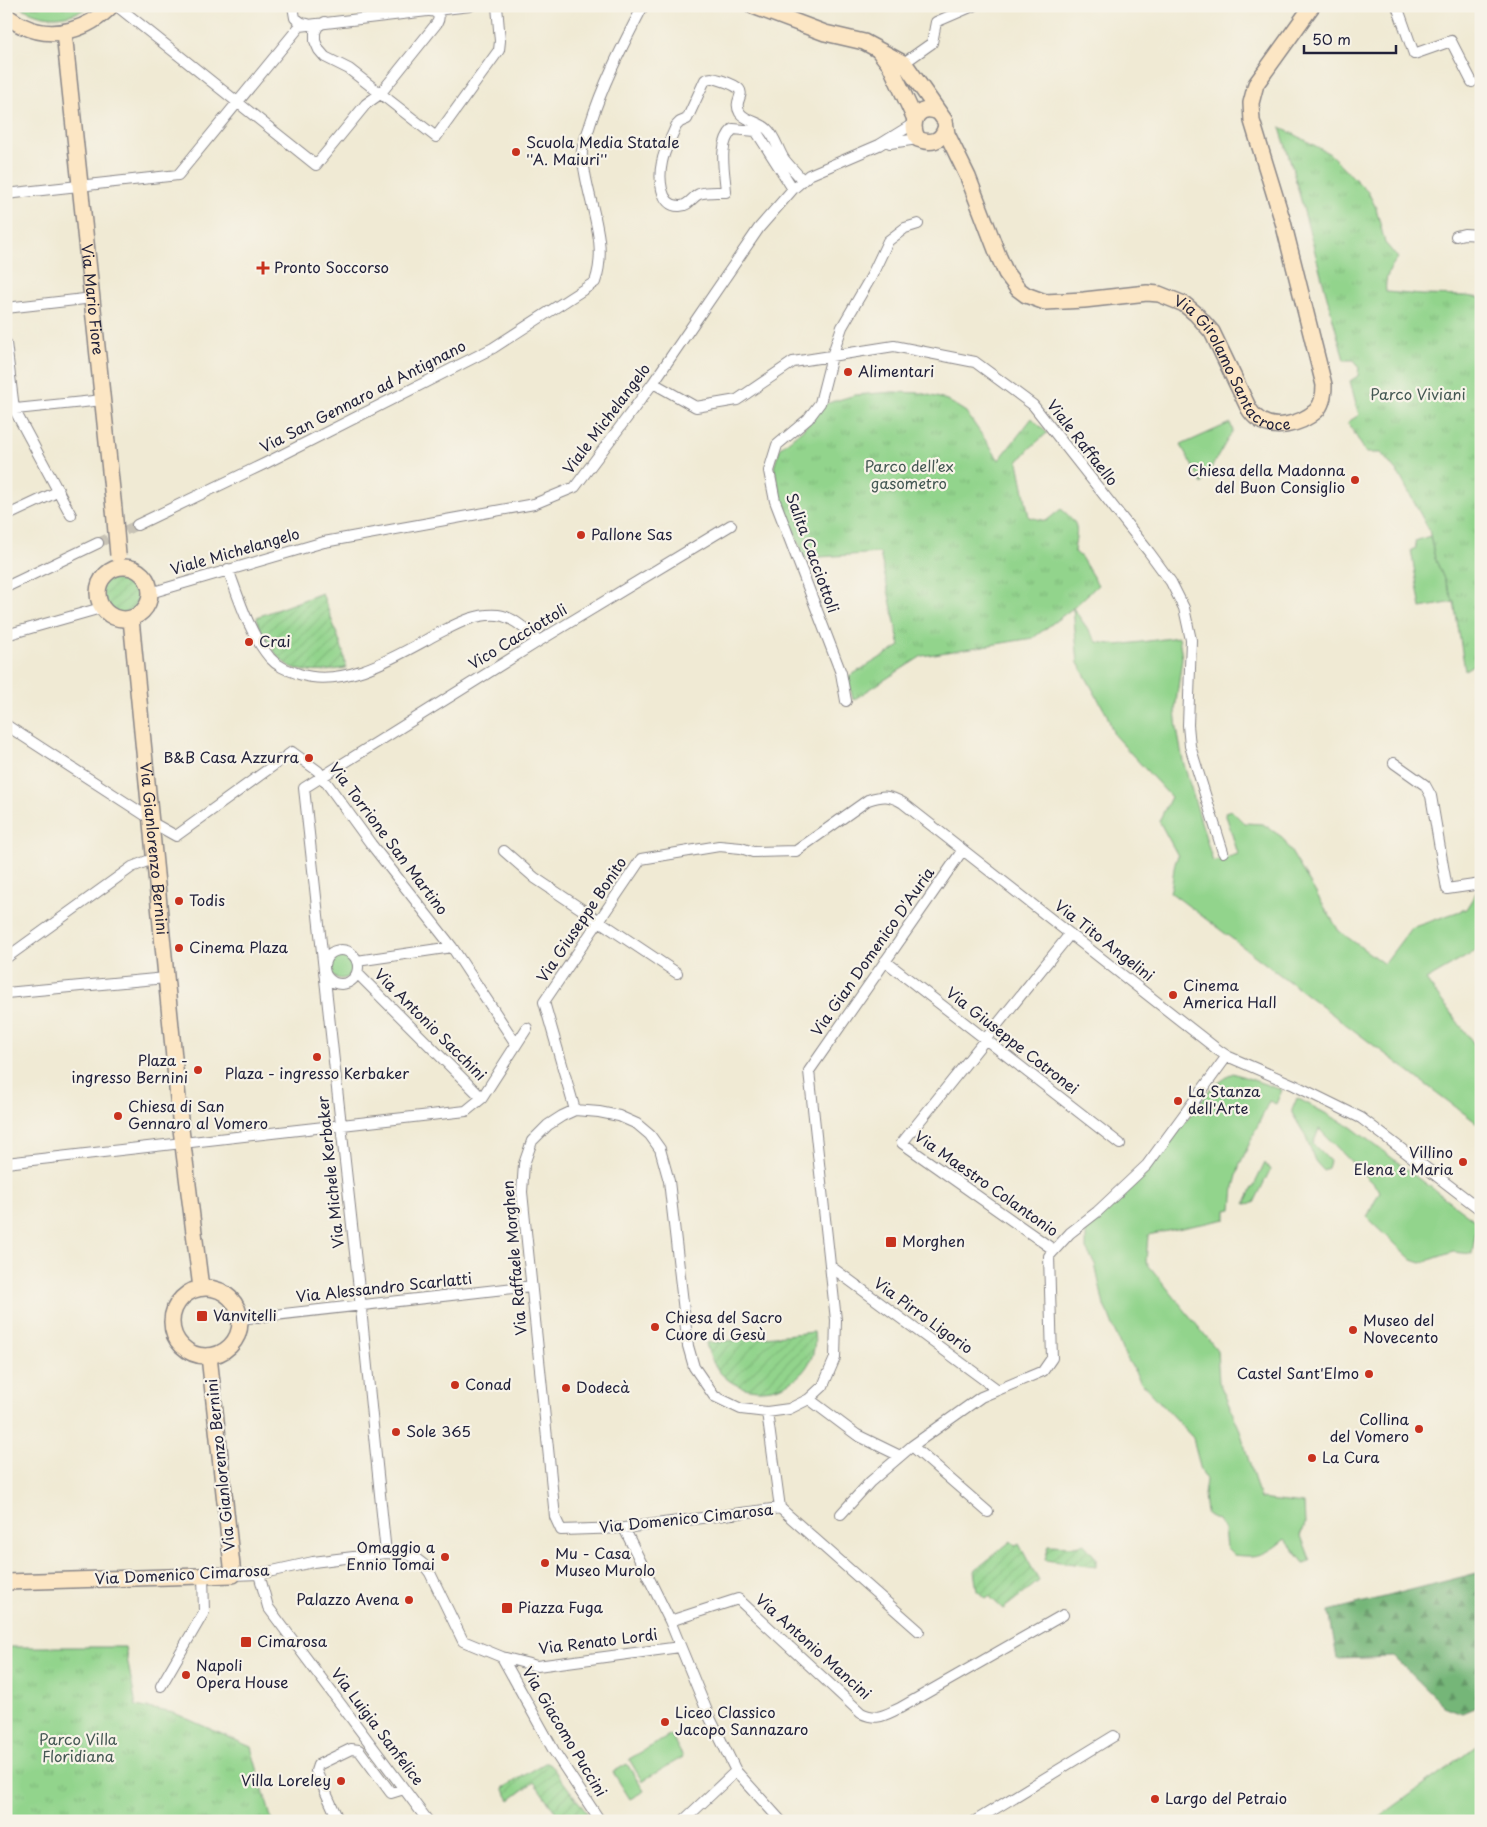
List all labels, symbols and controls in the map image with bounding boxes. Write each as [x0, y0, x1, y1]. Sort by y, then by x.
scale bar [1304, 22, 1397, 54]
text: 50 m [1312, 27, 1351, 50]
place label: Scuola Media Statale ''A. Maiuri'' [526, 130, 680, 170]
marker: Scuola Media Statale ''A. Maiuri'' [510, 146, 522, 158]
street label: Via Mario Fiore [76, 243, 111, 356]
place label: Pronto Soccorso [274, 255, 389, 278]
marker: Pronto Soccorso [256, 261, 270, 275]
street label: Via Girolamo Santacroce [1171, 288, 1292, 435]
street label: Via San Gennaro ad Antignano [255, 334, 469, 458]
street label: Viale Michelangelo [556, 358, 655, 478]
place label: Alimentari [858, 359, 934, 382]
marker: Alimentari [842, 366, 854, 378]
park label: Parco Viviani [1370, 382, 1466, 405]
street label: Viale Raffaello [1042, 394, 1124, 490]
park label: Parco dell’ex gasometro [864, 454, 954, 494]
place label: Chiesa della Madonna del Buon Consiglio [1187, 458, 1346, 498]
marker: Chiesa della Madonna del Buon Consiglio [1349, 474, 1361, 486]
street label: Salita Cacciottoli [781, 489, 846, 616]
street label: Viale Michelangelo [167, 521, 302, 580]
place label: Pallone Sas [591, 522, 672, 545]
marker: Pallone Sas [575, 529, 587, 541]
street label: Vico Cacciottoli [464, 597, 571, 674]
place label: Crai [259, 629, 291, 652]
marker: Crai [243, 636, 255, 648]
place label: B&B Casa Azzurra [163, 745, 300, 768]
marker: B&B Casa Azzurra [303, 752, 315, 764]
street label: Via Torrione San Martino [324, 757, 454, 919]
street label: Via Gianlorenzo Bernini [135, 761, 175, 936]
street label: Via Giuseppe Bonito [530, 852, 631, 987]
street label: Via Gian Domenico D'Auria [804, 861, 939, 1040]
place label: Todis [189, 888, 225, 911]
street label: Via Tito Angelini [1050, 894, 1160, 986]
marker: Todis [173, 895, 185, 907]
place label: Cinema Plaza [189, 935, 288, 958]
marker: Cinema Plaza [173, 942, 185, 954]
street label: Via Antonio Sacchini [370, 963, 492, 1085]
place label: Cinema America Hall [1183, 973, 1277, 1013]
street label: Via Giuseppe Cotronei [942, 981, 1084, 1099]
marker: Cinema America Hall [1167, 989, 1179, 1001]
place label: Plaza - ingresso Bernini [71, 1048, 188, 1088]
marker: Plaza - ingresso Kerbaker [311, 1051, 323, 1063]
place label: Plaza - ingresso Kerbaker [225, 1061, 409, 1084]
marker: Plaza - ingresso Bernini [192, 1064, 204, 1076]
place label: La Stanza dell'Arte [1188, 1079, 1261, 1119]
place label: Chiesa di San Gennaro al Vomero [128, 1094, 268, 1134]
street label: Via Michele Kerbaker [310, 1095, 349, 1250]
marker: La Stanza dell'Arte [1172, 1095, 1184, 1107]
marker: Chiesa di San Gennaro al Vomero [112, 1110, 124, 1122]
street label: Via Maestro Colantonio [910, 1124, 1064, 1241]
place label: Villino Elena e Maria [1354, 1140, 1454, 1180]
marker: Villino Elena e Maria [1457, 1156, 1469, 1168]
street label: Via Raffaele Morghen [495, 1180, 532, 1337]
place label: Morghen [902, 1229, 965, 1252]
marker: Morghen [884, 1235, 898, 1249]
street label: Via Alessandro Scarlatti [295, 1266, 473, 1307]
street label: Via Pirro Ligorio [870, 1271, 978, 1359]
place label: Vanvitelli [213, 1303, 277, 1326]
place label: Chiesa del Sacro Cuore di Gesù [665, 1305, 782, 1345]
place label: Museo del Novecento [1363, 1308, 1438, 1348]
marker: Vanvitelli [195, 1309, 209, 1323]
marker: Chiesa del Sacro Cuore di Gesù [649, 1321, 661, 1333]
marker: Museo del Novecento [1347, 1324, 1359, 1336]
place label: Castel Sant'Elmo [1237, 1361, 1359, 1384]
marker: Castel Sant'Elmo [1363, 1368, 1375, 1380]
place label: Conad [465, 1372, 511, 1395]
place label: Dodecà [576, 1375, 630, 1398]
street label: Via Gianlorenzo Bernini [199, 1378, 240, 1553]
marker: Conad [449, 1379, 461, 1391]
marker: Dodecà [560, 1382, 572, 1394]
place label: Collina del Vomero [1330, 1407, 1410, 1447]
place label: Sole 365 [406, 1419, 471, 1442]
marker: Collina del Vomero [1413, 1423, 1425, 1435]
marker: Sole 365 [390, 1426, 402, 1438]
place label: La Cura [1322, 1445, 1380, 1468]
marker: La Cura [1306, 1452, 1318, 1464]
street label: Via Domenico Cimarosa [598, 1497, 775, 1538]
place label: Omaggio a Ennio Tomai [346, 1535, 436, 1575]
place label: Mu - Casa Museo Murolo [555, 1541, 655, 1581]
marker: Omaggio a Ennio Tomai [439, 1551, 451, 1563]
street label: Via Domenico Cimarosa [94, 1557, 270, 1590]
marker: Mu - Casa Museo Murolo [539, 1557, 551, 1569]
place label: Palazzo Avena [296, 1587, 400, 1610]
street label: Via Antonio Mancini [751, 1588, 877, 1704]
marker: Palazzo Avena [403, 1594, 415, 1606]
place label: Piazza Fuga [518, 1595, 604, 1618]
marker: Piazza Fuga [500, 1601, 514, 1615]
street label: Via Renato Lordi [537, 1622, 659, 1659]
place label: Cimarosa [257, 1629, 328, 1652]
marker: Cimarosa [239, 1635, 253, 1649]
place label: Napoli Opera House [196, 1653, 288, 1693]
street label: Via Luigia Sanfelice [326, 1662, 430, 1790]
street label: Via Giacomo Puccini [517, 1662, 613, 1801]
marker: Napoli Opera House [180, 1669, 192, 1681]
place label: Liceo Classico Jacopo Sannazaro [675, 1700, 808, 1740]
marker: Liceo Classico Jacopo Sannazaro [659, 1716, 671, 1728]
park label: Parco Villa Floridiana [39, 1727, 118, 1767]
place label: Villa Loreley [241, 1768, 331, 1791]
marker: Villa Loreley [335, 1775, 347, 1787]
place label: Largo del Petraio [1165, 1786, 1287, 1809]
marker: Largo del Petraio [1149, 1793, 1161, 1805]

